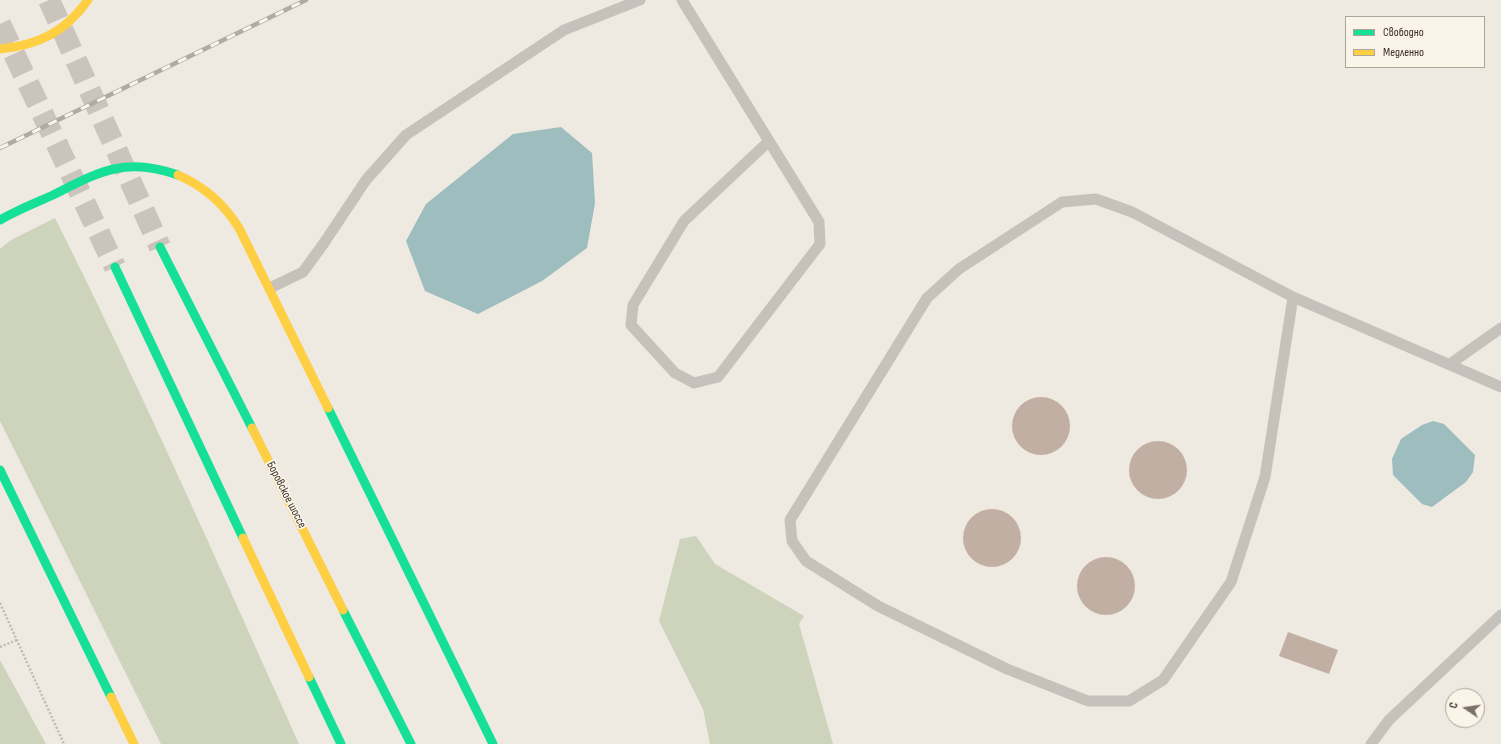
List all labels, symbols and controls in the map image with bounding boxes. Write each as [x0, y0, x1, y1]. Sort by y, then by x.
legend [1345, 16, 1485, 68]
text: Свободно [1383, 25, 1424, 40]
text: Медленно [1383, 45, 1424, 60]
street label: Боровское шоссе [263, 459, 309, 531]
north arrow [1445, 688, 1485, 728]
text: С [1447, 701, 1461, 710]

